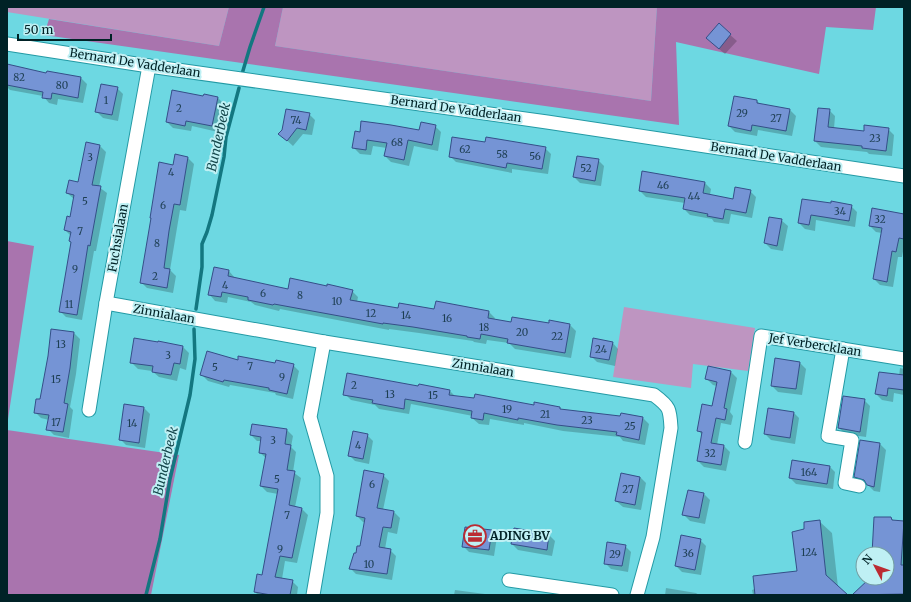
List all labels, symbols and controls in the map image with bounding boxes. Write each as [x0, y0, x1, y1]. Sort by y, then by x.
scale bar [18, 16, 111, 42]
text: 50 m [24, 22, 53, 37]
street label: Bernard De Vadderlaan [69, 45, 202, 80]
house number: 82 [13, 71, 25, 84]
house number: 80 [56, 79, 68, 92]
street label: Bernard De Vadderlaan [389, 92, 523, 125]
house number: 1 [104, 94, 109, 107]
water label: Bunderbeek [203, 101, 234, 173]
house number: 2 [176, 102, 182, 115]
house number: 29 [736, 107, 748, 120]
house number: 27 [770, 112, 782, 125]
house number: 74 [291, 114, 302, 127]
house number: 23 [869, 132, 881, 145]
house number: 68 [391, 136, 403, 149]
street label: Bernard De Vadderlaan [710, 139, 843, 174]
house number: 62 [459, 143, 471, 156]
house number: 58 [496, 148, 508, 161]
house number: 56 [529, 150, 541, 163]
house number: 3 [87, 151, 93, 164]
house number: 52 [580, 162, 592, 175]
house number: 4 [168, 166, 174, 179]
house number: 46 [657, 179, 669, 192]
house number: 44 [688, 190, 700, 203]
house number: 5 [82, 195, 88, 208]
house number: 6 [160, 199, 166, 212]
street label: Fuchsialaan [104, 202, 131, 273]
house number: 34 [834, 205, 846, 218]
house number: 32 [874, 213, 886, 226]
house number: 7 [77, 225, 83, 238]
house number: 8 [154, 237, 160, 250]
house number: 9 [72, 263, 78, 276]
house number: 2 [152, 270, 158, 283]
house number: 4 [222, 279, 228, 292]
house number: 6 [260, 287, 266, 300]
house number: 8 [297, 289, 303, 302]
house number: 10 [332, 295, 342, 308]
house number: 11 [65, 298, 74, 311]
street label: Zinnialaan [132, 301, 196, 326]
house number: 12 [366, 307, 376, 320]
house number: 14 [401, 309, 411, 322]
house number: 16 [442, 312, 452, 325]
house number: 18 [479, 321, 489, 334]
house number: 20 [516, 326, 528, 339]
house number: 22 [551, 330, 563, 343]
street label: Jef Verbercklaan [767, 330, 863, 359]
house number: 13 [56, 338, 66, 351]
house number: 24 [595, 343, 607, 356]
house number: 3 [165, 349, 171, 362]
street label: Zinnialaan [451, 355, 515, 380]
house number: 7 [247, 360, 253, 373]
house number: 5 [212, 361, 218, 374]
house number: 9 [279, 371, 285, 384]
house number: 15 [51, 373, 61, 386]
house number: 2 [351, 379, 357, 392]
house number: 13 [385, 388, 395, 401]
house number: 15 [428, 389, 438, 402]
house number: 19 [502, 403, 512, 416]
house number: 21 [540, 408, 551, 421]
house number: 23 [581, 414, 593, 427]
house number: 17 [51, 416, 61, 429]
house number: 14 [127, 417, 137, 430]
house number: 25 [624, 420, 636, 433]
water label: Bunderbeek [149, 425, 182, 497]
house number: 3 [270, 434, 276, 447]
house number: 4 [355, 439, 361, 452]
house number: 32 [704, 447, 716, 460]
house number: 164 [801, 466, 817, 479]
house number: 5 [274, 473, 280, 486]
house number: 6 [369, 478, 375, 491]
house number: 27 [622, 483, 634, 496]
house number: 7 [284, 509, 290, 522]
office icon: ADING BV [462, 523, 488, 549]
place label: ADING BV [489, 528, 551, 543]
house number: 9 [277, 543, 283, 556]
house number: 124 [801, 546, 817, 559]
north arrow [855, 546, 895, 586]
house number: 36 [682, 547, 694, 560]
house number: 29 [609, 548, 621, 561]
text: N [859, 551, 876, 567]
house number: 10 [364, 558, 374, 571]

